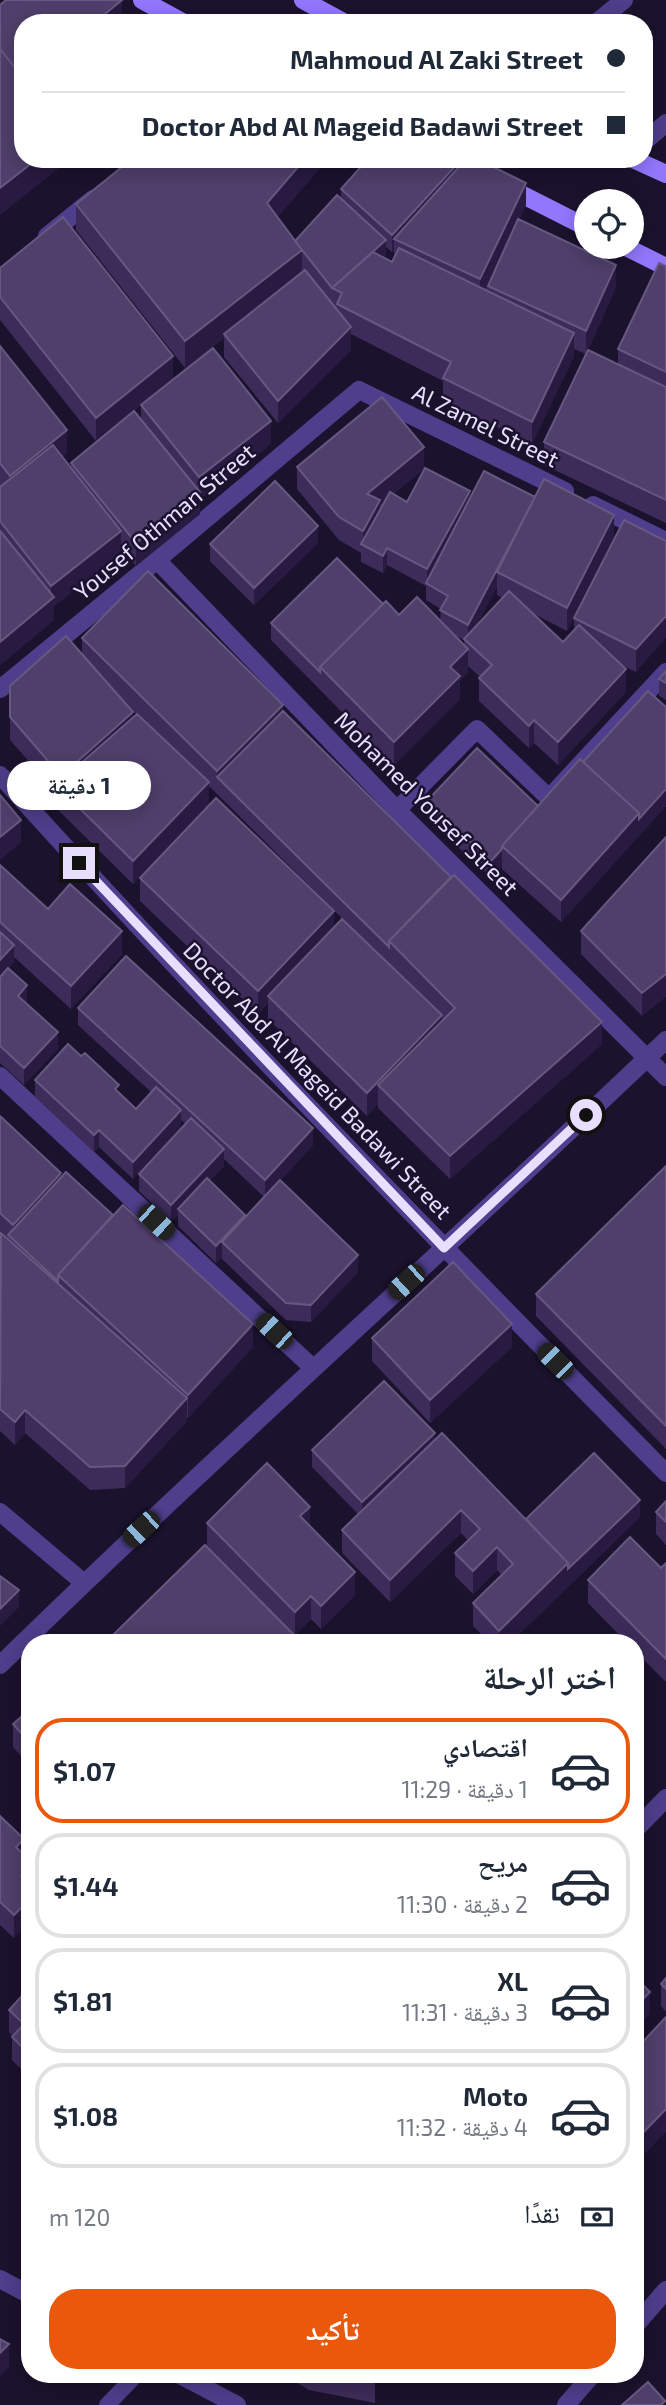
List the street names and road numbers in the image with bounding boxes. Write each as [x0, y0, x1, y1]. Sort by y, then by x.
street label: Al Zamel Street [408, 378, 564, 473]
street label: Yousef Othman Street [68, 437, 260, 605]
street label: Mohamed Yousef Street [329, 705, 525, 901]
street label: Doctor Abd Al Mageid Badawi Street [178, 936, 458, 1224]

